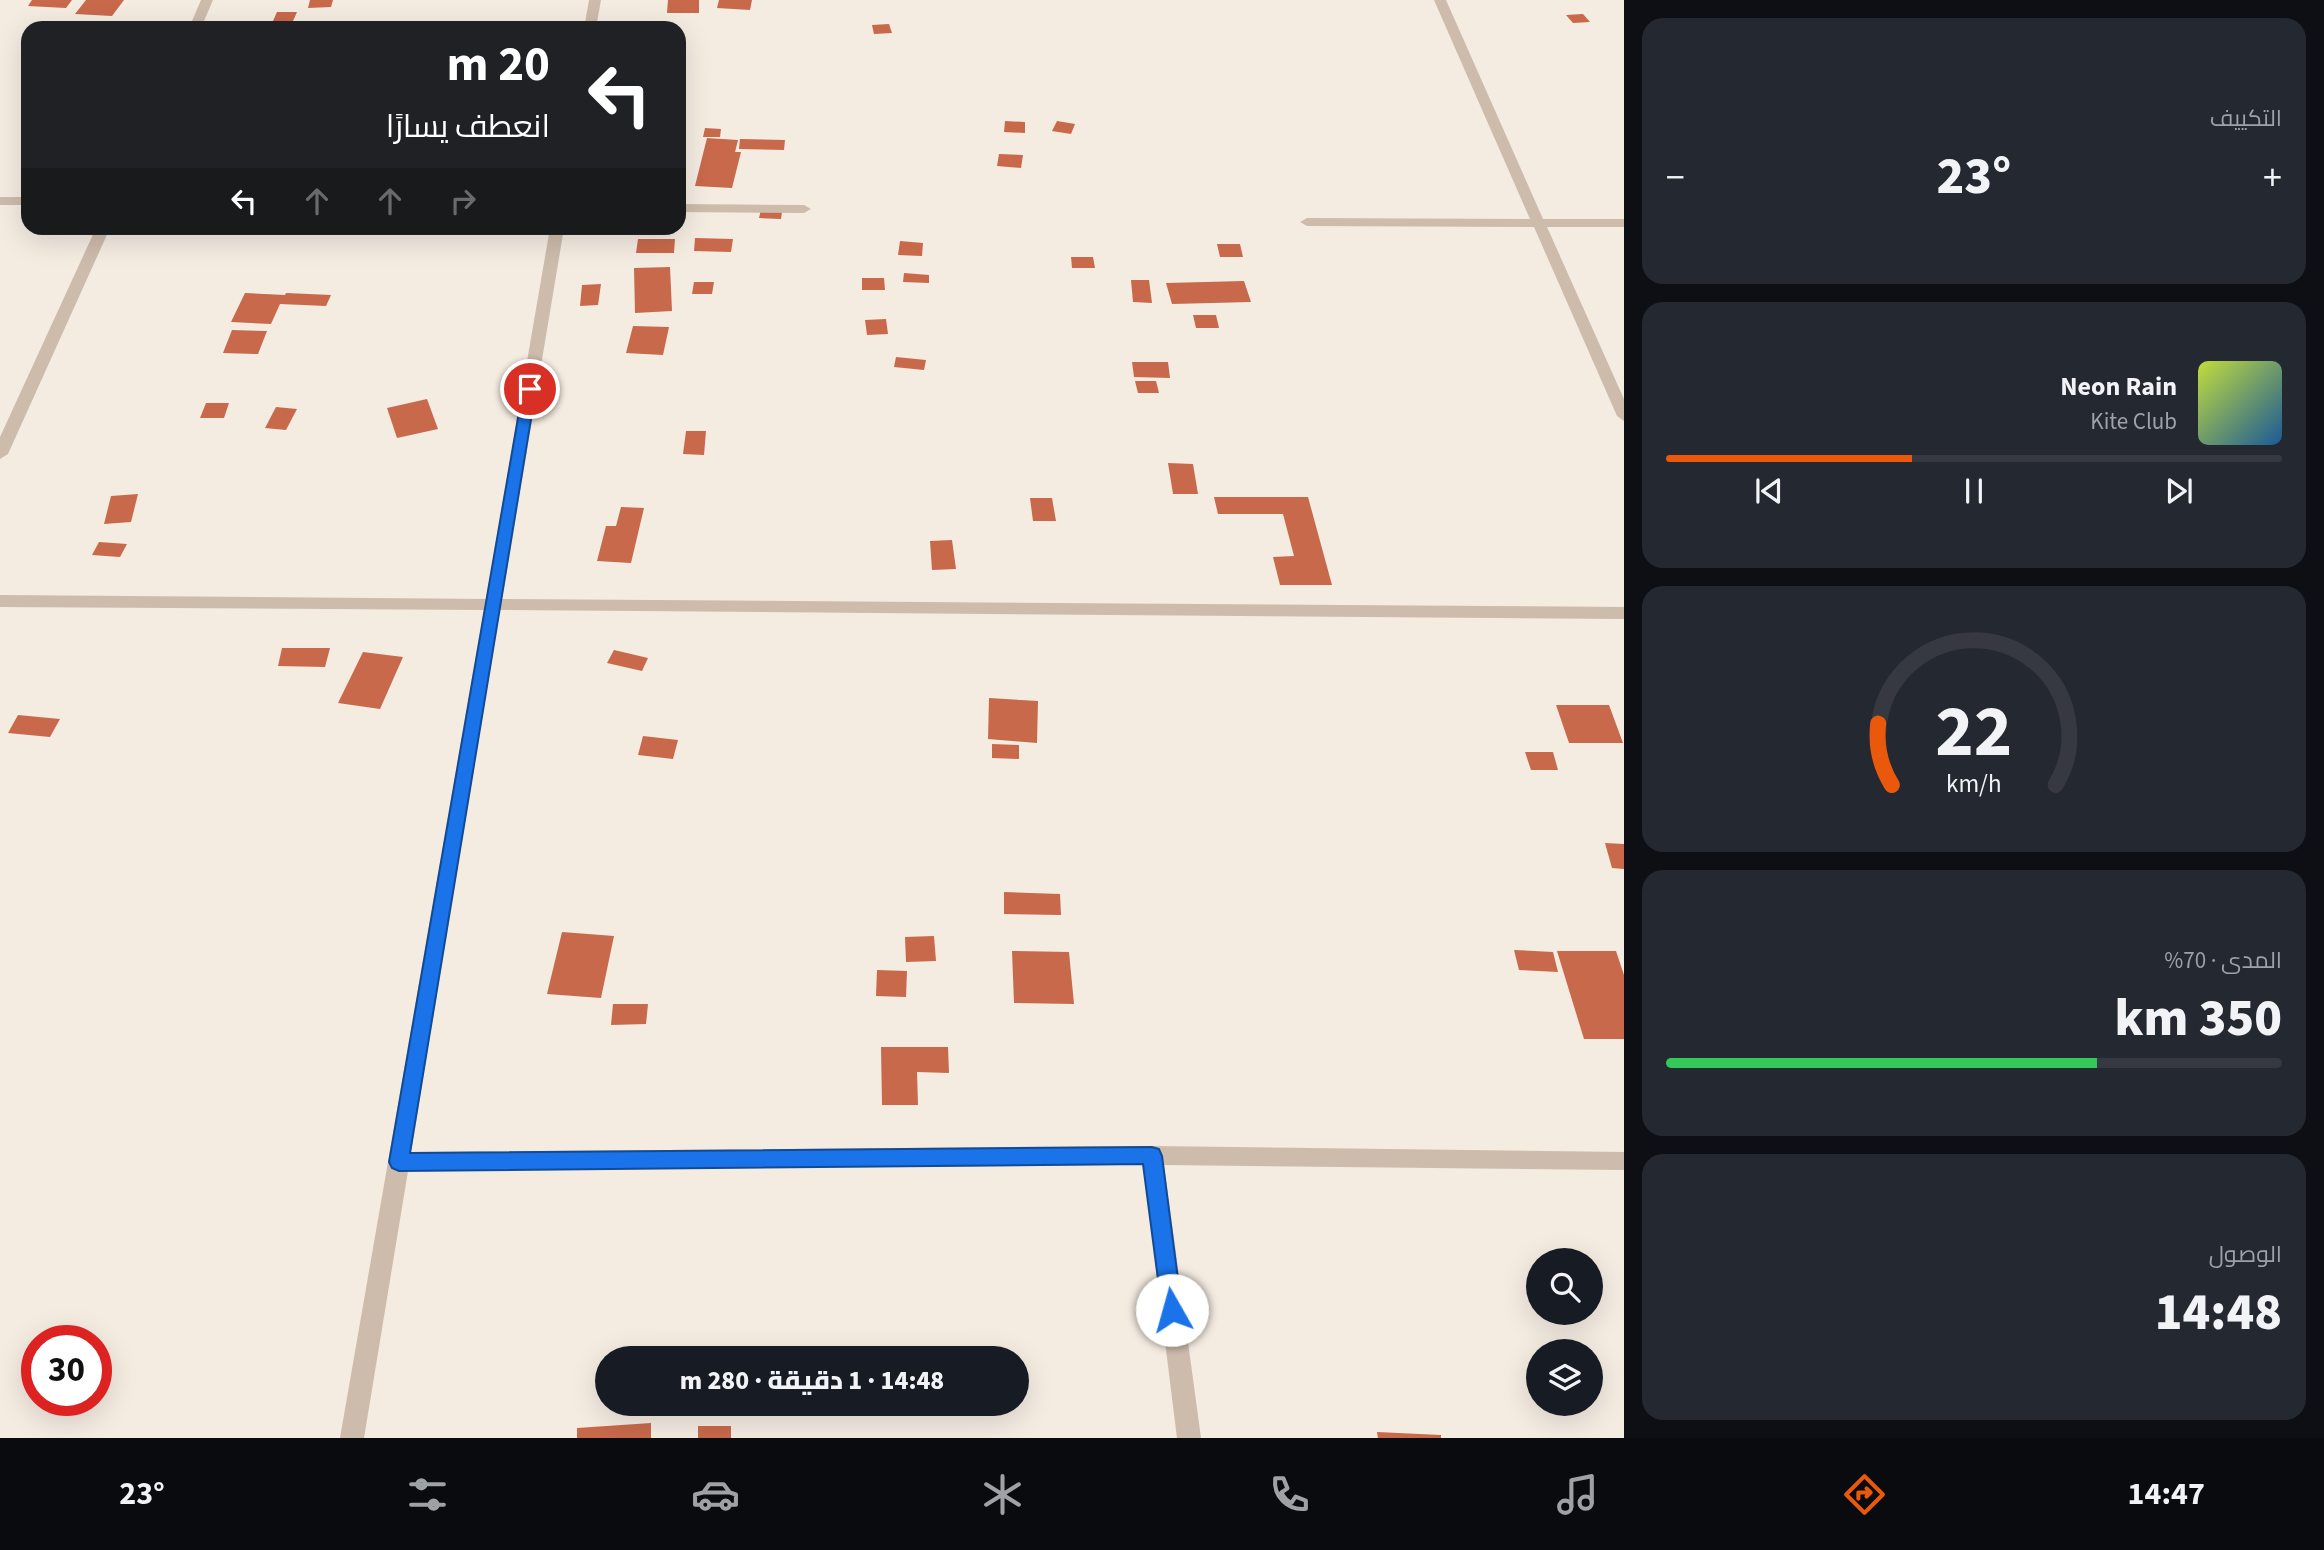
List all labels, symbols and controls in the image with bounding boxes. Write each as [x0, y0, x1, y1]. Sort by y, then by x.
text: 20 m [446, 30, 550, 100]
icon: left [574, 49, 665, 140]
text: التكييف [2210, 102, 2282, 135]
text: انعطف يسارًا [386, 104, 550, 150]
text: 23° [1937, 140, 2011, 214]
text: − [1666, 151, 1685, 205]
text: + [2263, 151, 2282, 205]
icon: left [225, 182, 263, 220]
icon: ahead [298, 182, 336, 220]
icon: ahead [371, 182, 409, 220]
icon: right [444, 182, 482, 220]
pin [500, 359, 560, 419]
text: Neon Rain [2060, 368, 2177, 405]
icon: arrive [511, 370, 549, 408]
text: Kite Club [2090, 405, 2177, 438]
icon: previous [1750, 472, 1788, 510]
icon: pause [1955, 472, 1993, 510]
icon: next [2160, 472, 2198, 510]
text: 22 [1936, 680, 2012, 784]
text: km/h [1946, 766, 2002, 802]
text: المدى · 70% [2164, 944, 2282, 977]
text: 350 km [2114, 982, 2282, 1056]
text: الوصول [2209, 1238, 2282, 1271]
map controls [1526, 1248, 1603, 1416]
button: search [1526, 1248, 1603, 1325]
position arrow [1135, 1273, 1209, 1347]
text: 14:48 [2155, 1276, 2282, 1350]
speed limit sign: 30 [21, 1325, 112, 1416]
button: layers [1526, 1339, 1603, 1416]
text: 14:48 · 1 دقيقة · 280 m [680, 1362, 944, 1399]
icon: filters [403, 1470, 452, 1519]
icon: car [691, 1470, 740, 1519]
icon: climate [978, 1470, 1027, 1519]
icon: phone [1265, 1470, 1314, 1519]
icon: music [1553, 1470, 1602, 1519]
icon: directions [1840, 1470, 1889, 1519]
text: 23° [119, 1471, 165, 1517]
text: 14:47 [2128, 1471, 2205, 1517]

